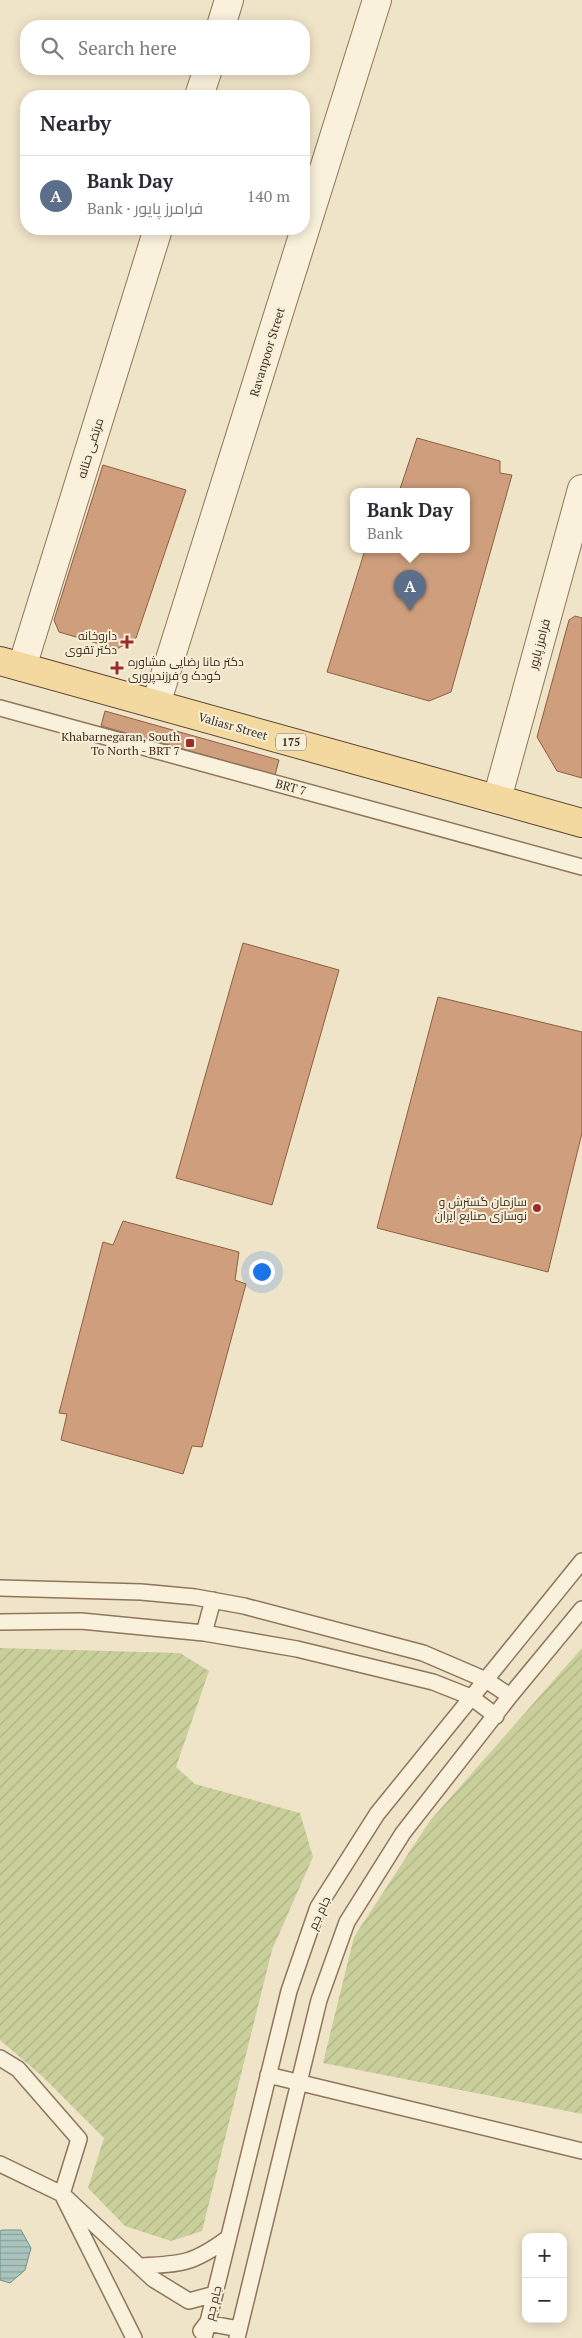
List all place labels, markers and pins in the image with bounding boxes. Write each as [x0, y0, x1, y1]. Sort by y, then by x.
pin: A [394, 570, 426, 611]
place label: داروخانه دکتر تقوی [65, 628, 117, 657]
marker: داروخانه دکتر تقوی [121, 636, 133, 648]
place label: دکتر مانا رضایی مشاوره کودک و فرزندپروری [128, 654, 244, 685]
marker: دکتر مانا رضایی مشاوره کودک و فرزندپروری [110, 661, 124, 675]
place label: Khabarnegaran, South To North - BRT 7 [61, 729, 180, 758]
marker: Khabarnegaran, South To North - BRT 7 [184, 737, 196, 749]
place label: سازمان گسترش و نوسازی صنایع ایران [435, 1194, 527, 1224]
marker: سازمان گسترش و نوسازی صنایع ایران [531, 1202, 543, 1214]

